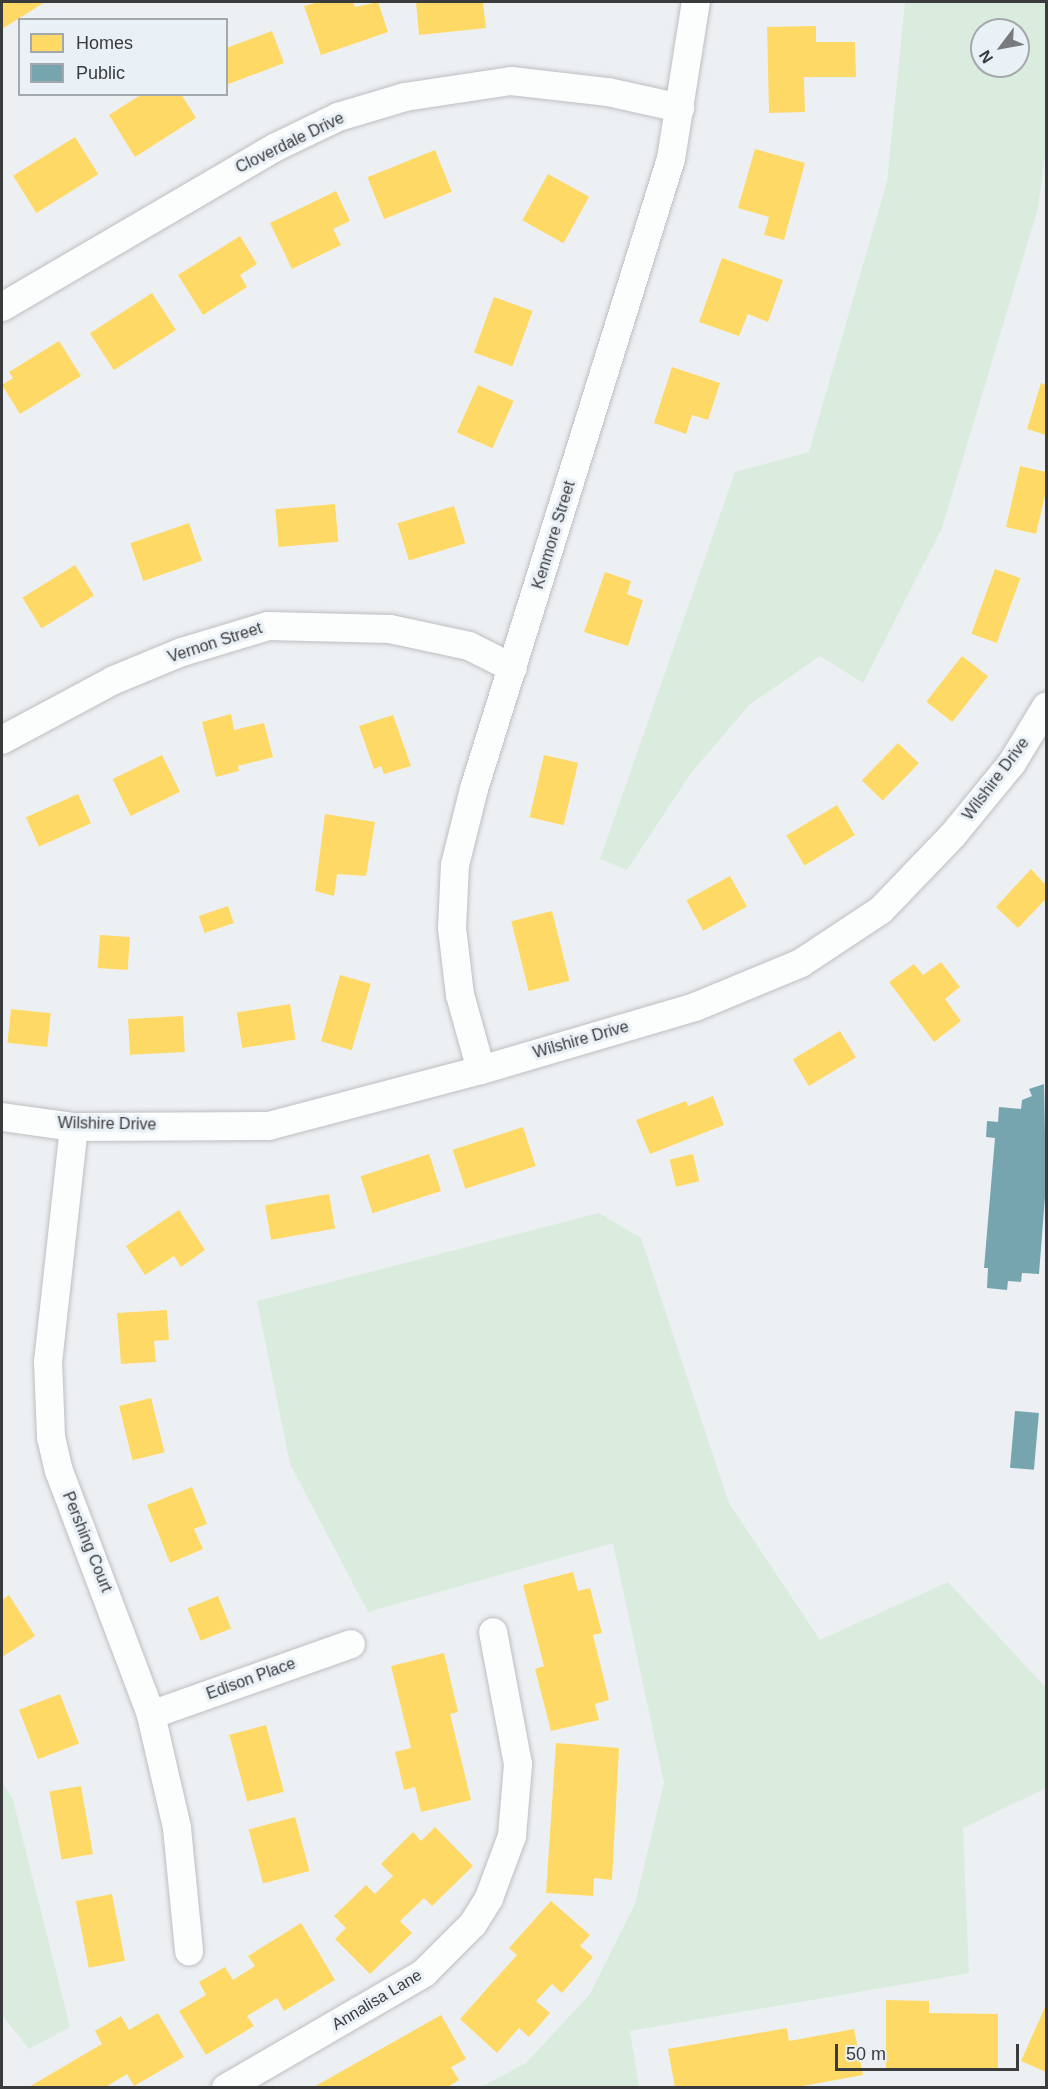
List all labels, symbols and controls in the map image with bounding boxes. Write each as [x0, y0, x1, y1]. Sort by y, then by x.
legend [18, 18, 228, 96]
north arrow [970, 18, 1030, 78]
text: Homes [76, 33, 133, 53]
text: N [976, 47, 996, 66]
text: Public [76, 63, 125, 83]
street label: Cloverdale Drive [233, 108, 347, 178]
street label: Kenmore Street [528, 479, 580, 591]
street label: Vernon Street [166, 619, 264, 667]
street label: Wilshire Drive [959, 734, 1033, 824]
street label: Wilshire Drive [531, 1017, 631, 1063]
street label: Wilshire Drive [58, 1114, 156, 1134]
street label: Pershing Court [58, 1489, 116, 1595]
street label: Edison Place [204, 1654, 298, 1704]
street label: Annalisa Lane [329, 1966, 425, 2034]
scale bar [838, 2032, 1022, 2070]
text: 50 m [846, 2044, 886, 2064]

